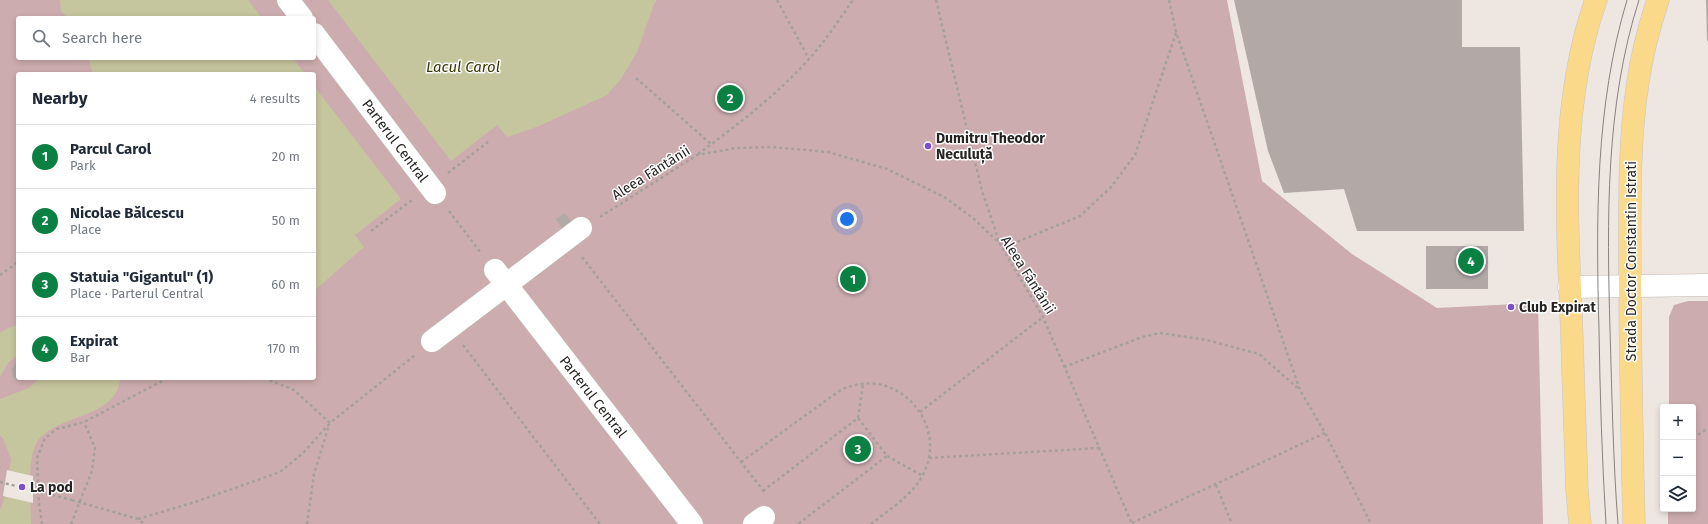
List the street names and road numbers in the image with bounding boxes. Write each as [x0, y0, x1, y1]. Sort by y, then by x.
street label: Parterul Central [358, 96, 432, 186]
street label: Aleea Fântânii [609, 142, 693, 204]
street label: Strada Doctor Constantin Istrati [1623, 161, 1640, 361]
street label: Aleea Fântânii [997, 233, 1059, 317]
street label: Parterul Central [556, 353, 630, 441]

